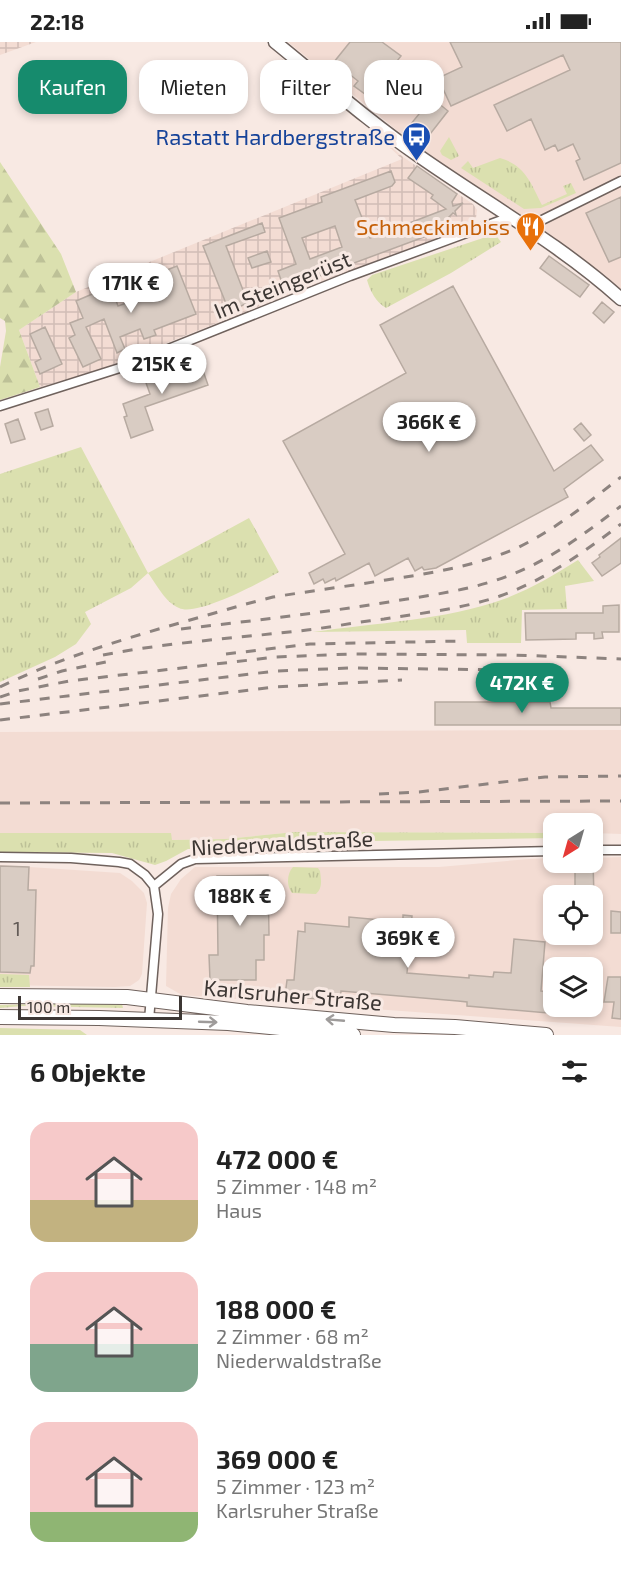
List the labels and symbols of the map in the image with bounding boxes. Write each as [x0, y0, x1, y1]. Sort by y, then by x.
bus stop icon: Rastatt Hardbergstraße [400, 120, 432, 162]
place label: Rastatt Hardbergstraße [156, 123, 395, 149]
restaurant icon: Schmeckimbiss [515, 210, 547, 252]
place label: Schmeckimbiss [356, 213, 510, 239]
street label: Im Steingerüst [210, 245, 354, 323]
pin: 171K € [82, 263, 180, 314]
pin: 215K € [113, 344, 211, 395]
pin: 366K € [380, 402, 478, 453]
pin: 472K € [473, 663, 571, 714]
north arrow [543, 813, 603, 873]
street label: Niederwaldstraße [190, 824, 374, 860]
pin: 188K € [191, 876, 289, 927]
house number: 1 [13, 916, 21, 940]
pin: 369K € [359, 918, 457, 969]
street label: Karlsruher Straße [203, 973, 383, 1015]
scale bar [18, 993, 182, 1020]
one-way arrow [326, 1014, 346, 1025]
one-way arrow [197, 1017, 217, 1028]

